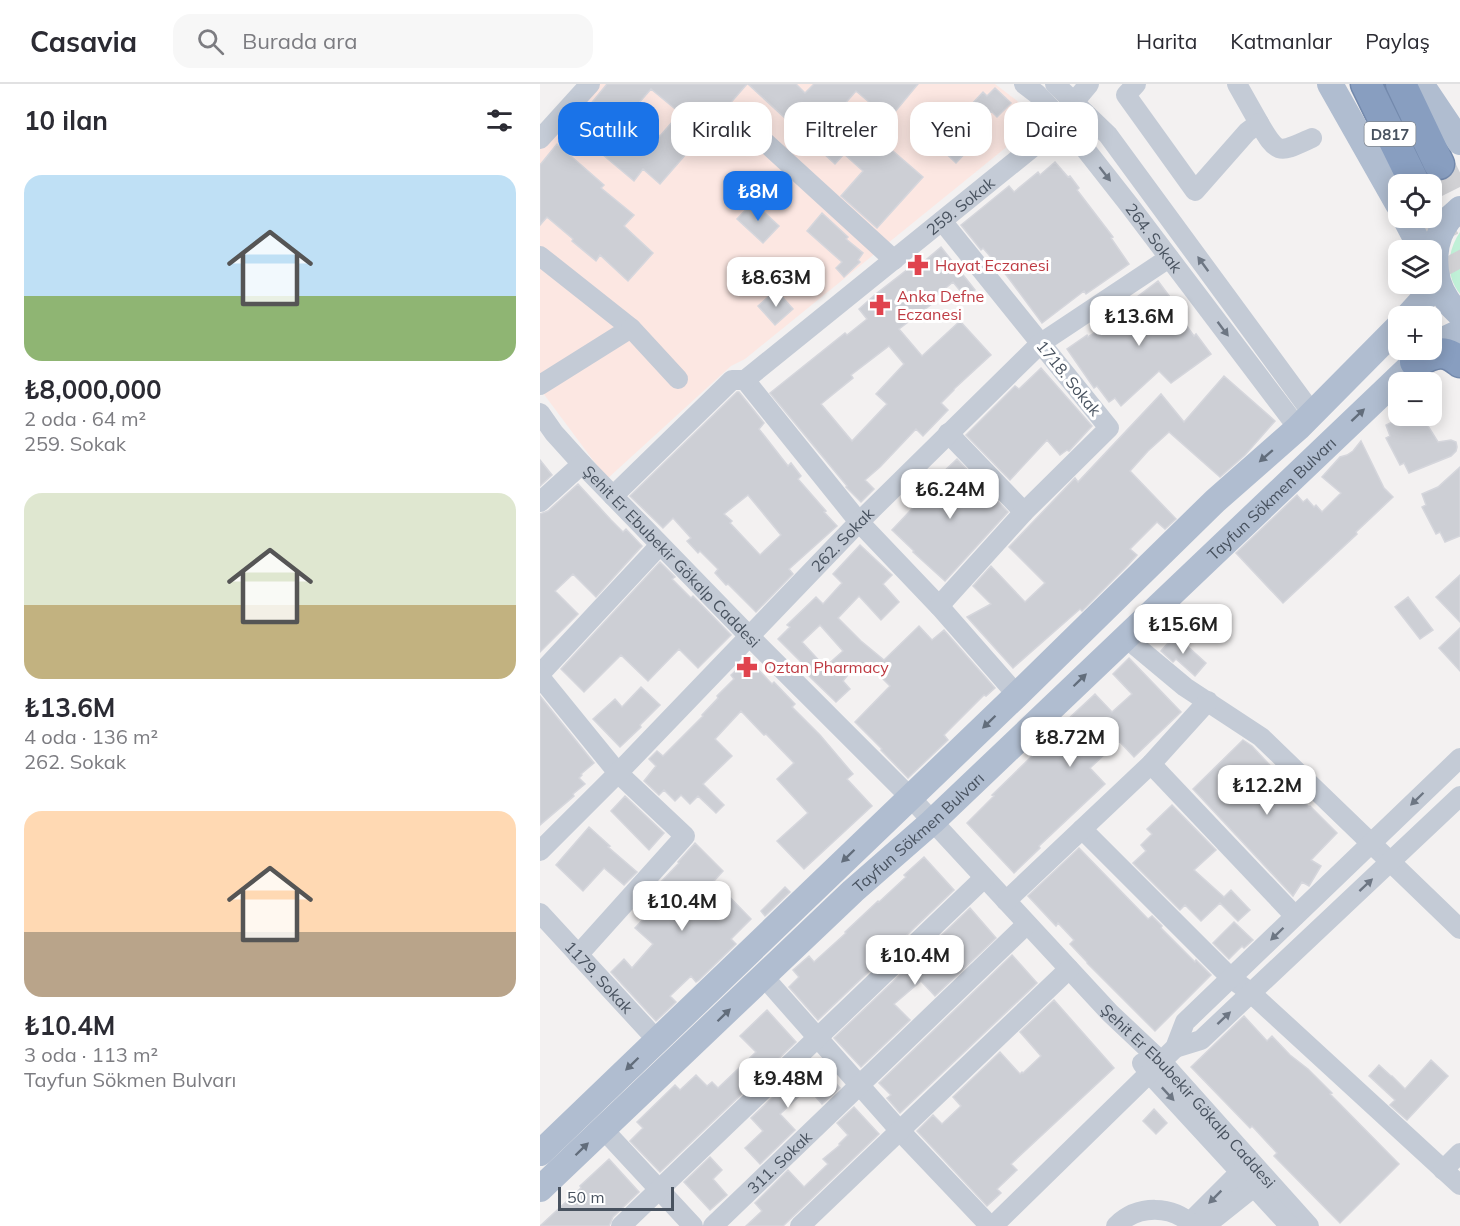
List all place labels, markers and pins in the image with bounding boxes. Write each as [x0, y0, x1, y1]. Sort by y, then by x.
pin: ₺8M [729, 171, 787, 222]
pharmacy icon: Hayat Eczanesi [906, 253, 930, 277]
place label: Hayat Eczanesi [935, 255, 1049, 275]
pin: ₺8.63M [727, 257, 825, 308]
place label: Anka Defne Eczanesi [897, 286, 984, 324]
pharmacy icon: Anka Defne Eczanesi [868, 293, 892, 317]
pin: ₺13.6M [1090, 296, 1188, 347]
pin: ₺6.24M [901, 469, 999, 520]
pin: ₺15.6M [1134, 604, 1232, 655]
pharmacy icon: Oztan Pharmacy [735, 655, 759, 679]
place label: Oztan Pharmacy [764, 657, 889, 677]
pin: ₺8.72M [1021, 717, 1119, 768]
pin: ₺12.2M [1218, 765, 1316, 816]
pin: ₺10.4M [633, 881, 731, 932]
pin: ₺10.4M [866, 935, 964, 986]
pin: ₺9.48M [739, 1058, 837, 1109]

